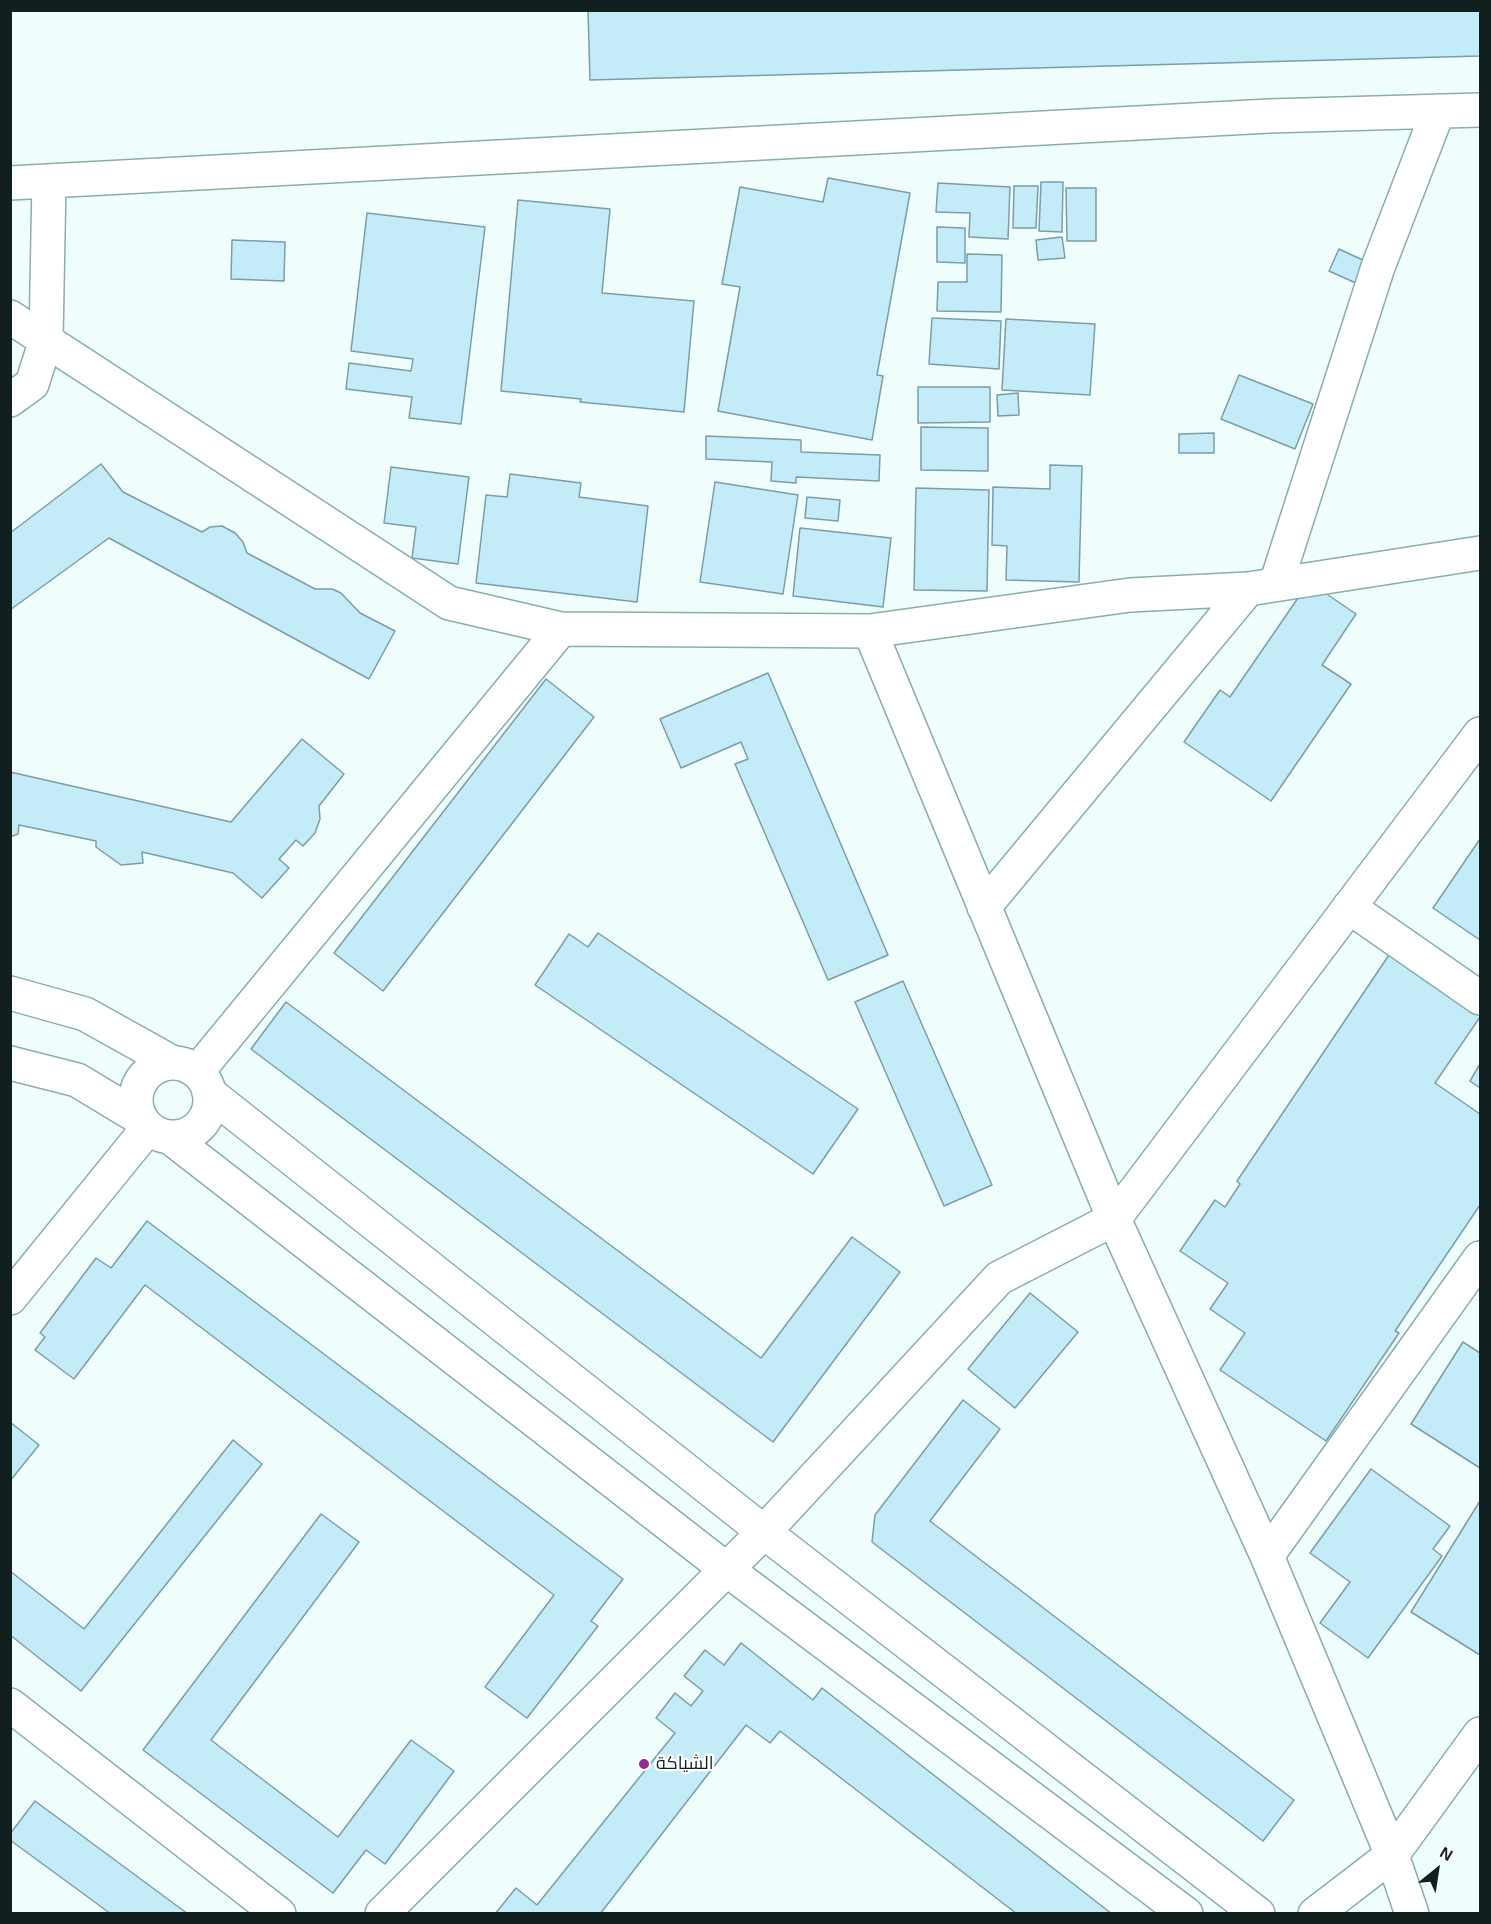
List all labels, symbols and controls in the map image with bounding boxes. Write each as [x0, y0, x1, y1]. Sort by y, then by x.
place label: الشياكة [656, 1753, 714, 1775]
marker: الشياكة [637, 1757, 651, 1771]
north arrow [1407, 1840, 1467, 1900]
text: N [1437, 1844, 1456, 1864]

